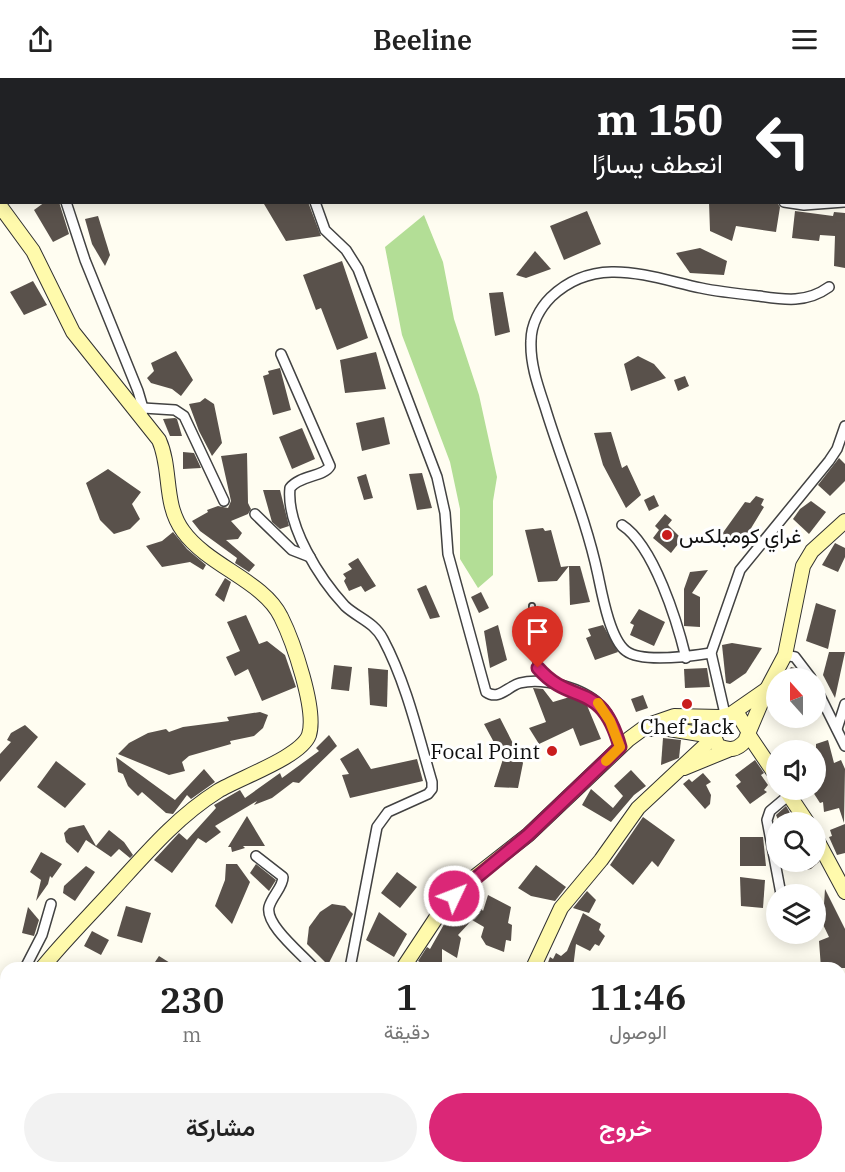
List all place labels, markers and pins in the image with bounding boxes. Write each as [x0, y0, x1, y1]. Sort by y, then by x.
place label: غراي كومبلكس [679, 521, 802, 553]
marker: غراي كومبلكس [660, 528, 674, 542]
pin [512, 606, 563, 668]
marker: Chef Jack [680, 697, 694, 711]
place label: Chef Jack [640, 712, 735, 740]
place label: Focal Point [430, 737, 540, 765]
marker: Focal Point [545, 744, 559, 758]

